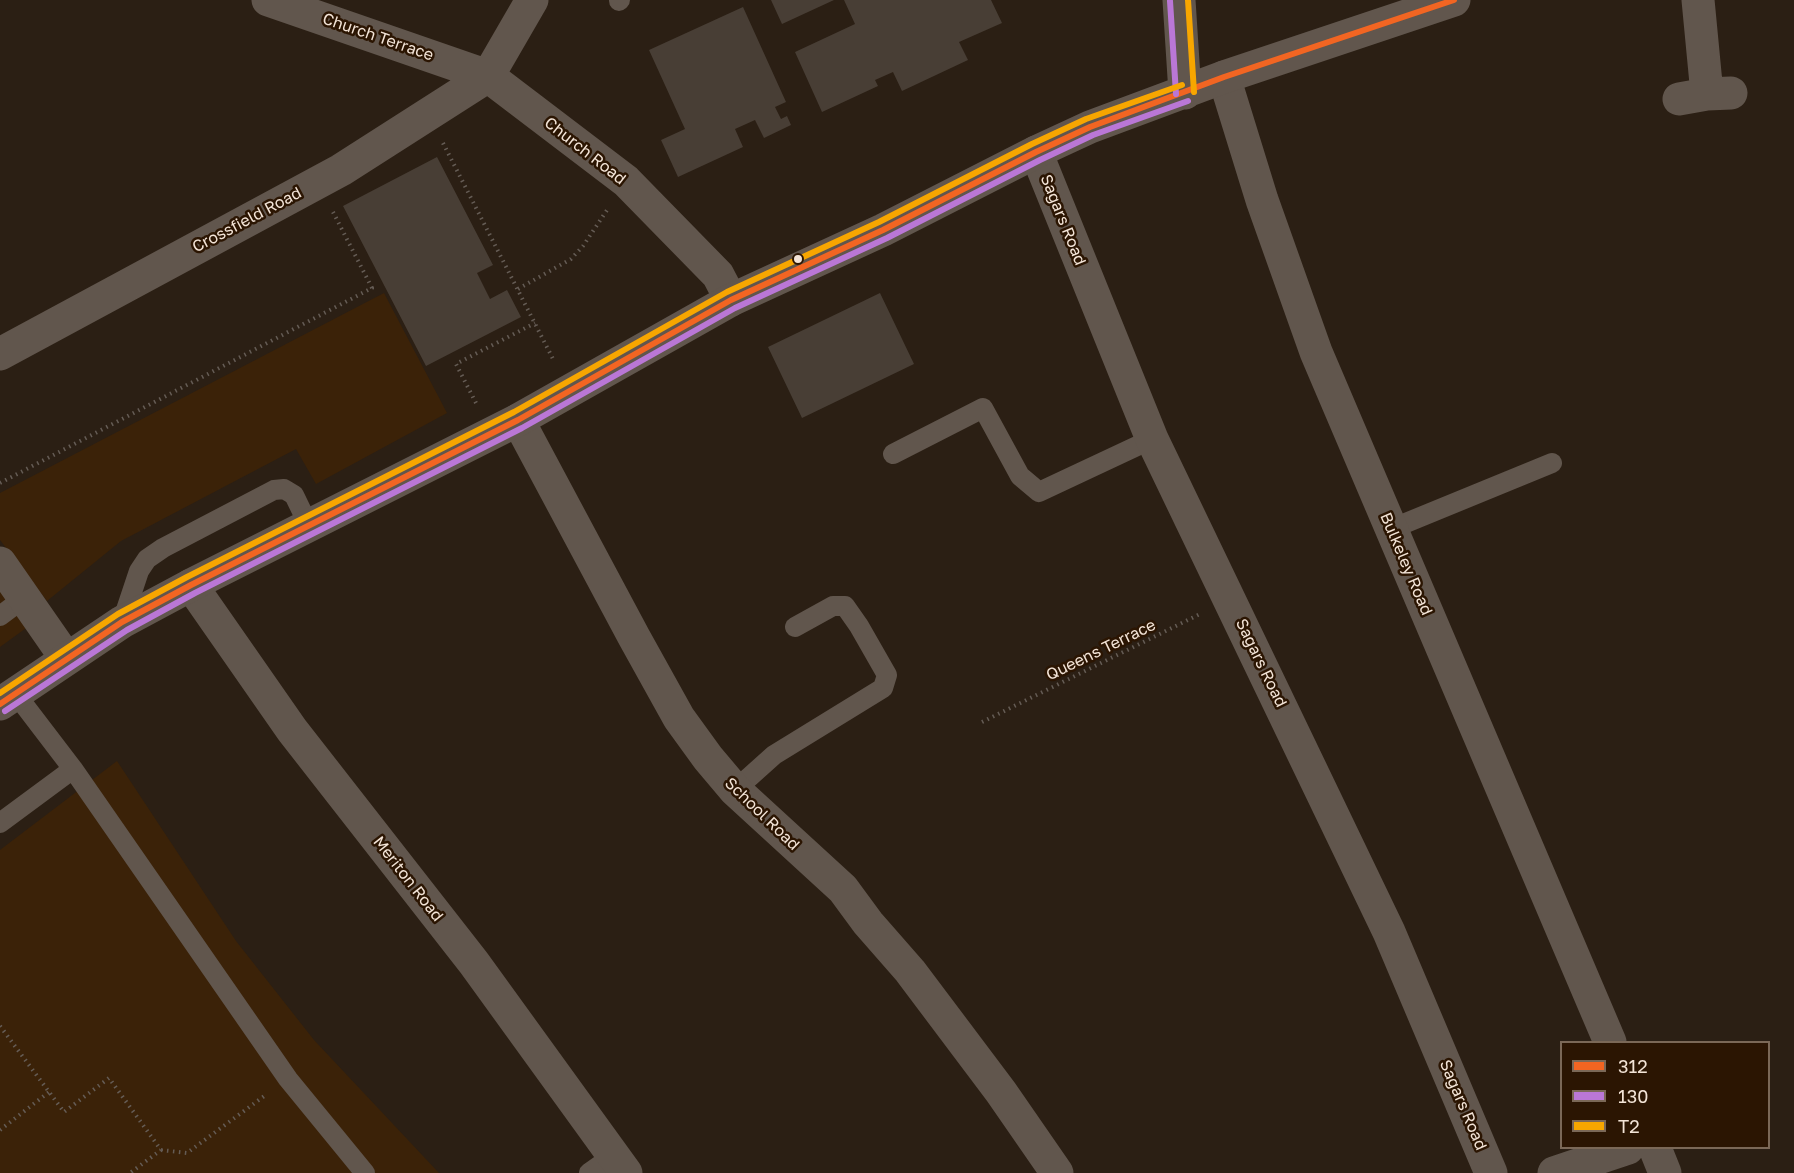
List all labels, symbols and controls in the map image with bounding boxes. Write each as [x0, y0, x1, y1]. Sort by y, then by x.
street label: Church Terrace [320, 9, 436, 65]
street label: Church Road [540, 113, 630, 189]
street label: Sagars Road [1036, 172, 1090, 268]
street label: Crossfield Road [189, 183, 305, 257]
unlabelled marker [792, 253, 804, 265]
street label: Bulkeley Road [1376, 510, 1436, 618]
street label: Queens Terrace [1043, 615, 1159, 685]
street label: Sagars Road [1231, 616, 1291, 710]
street label: School Road [721, 774, 803, 854]
street label: Meriton Road [369, 833, 447, 925]
legend [1560, 1041, 1770, 1149]
text: 312 [1618, 1055, 1648, 1077]
street label: Sagars Road [1435, 1057, 1491, 1153]
text: 130 [1618, 1085, 1648, 1107]
text: T2 [1618, 1115, 1640, 1137]

